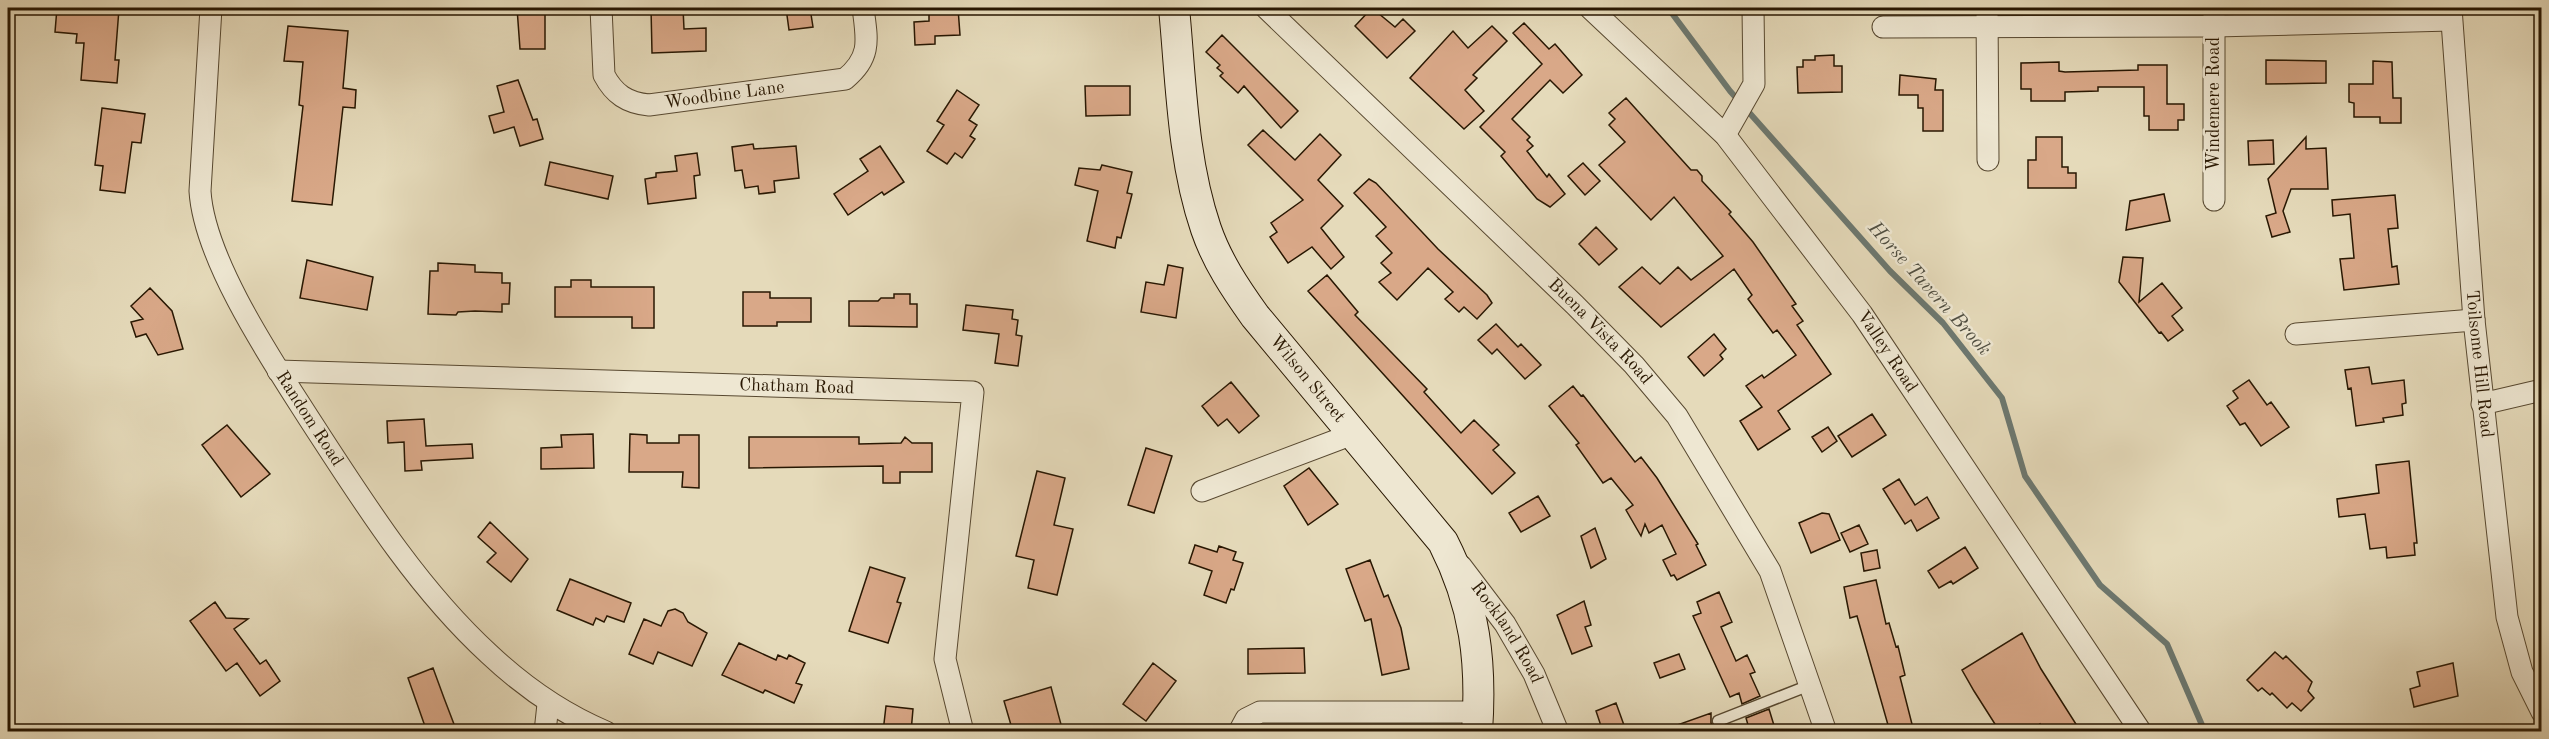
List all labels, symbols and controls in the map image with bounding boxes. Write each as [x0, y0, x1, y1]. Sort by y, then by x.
street label: Windemere Road [2205, 37, 2223, 171]
street label: Woodbine Lane [663, 78, 786, 112]
water label: Horse Tavern Brook [1863, 217, 1994, 360]
street label: Buena Vista Road [1544, 275, 1655, 388]
street label: Toilsome Hill Road [2463, 289, 2496, 439]
street label: Valley Road [1853, 307, 1921, 396]
street label: Wilson Street [1266, 332, 1349, 426]
street label: Random Road [272, 368, 346, 469]
street label: Chatham Road [739, 376, 855, 397]
street label: Rockland Road [1467, 578, 1546, 686]

